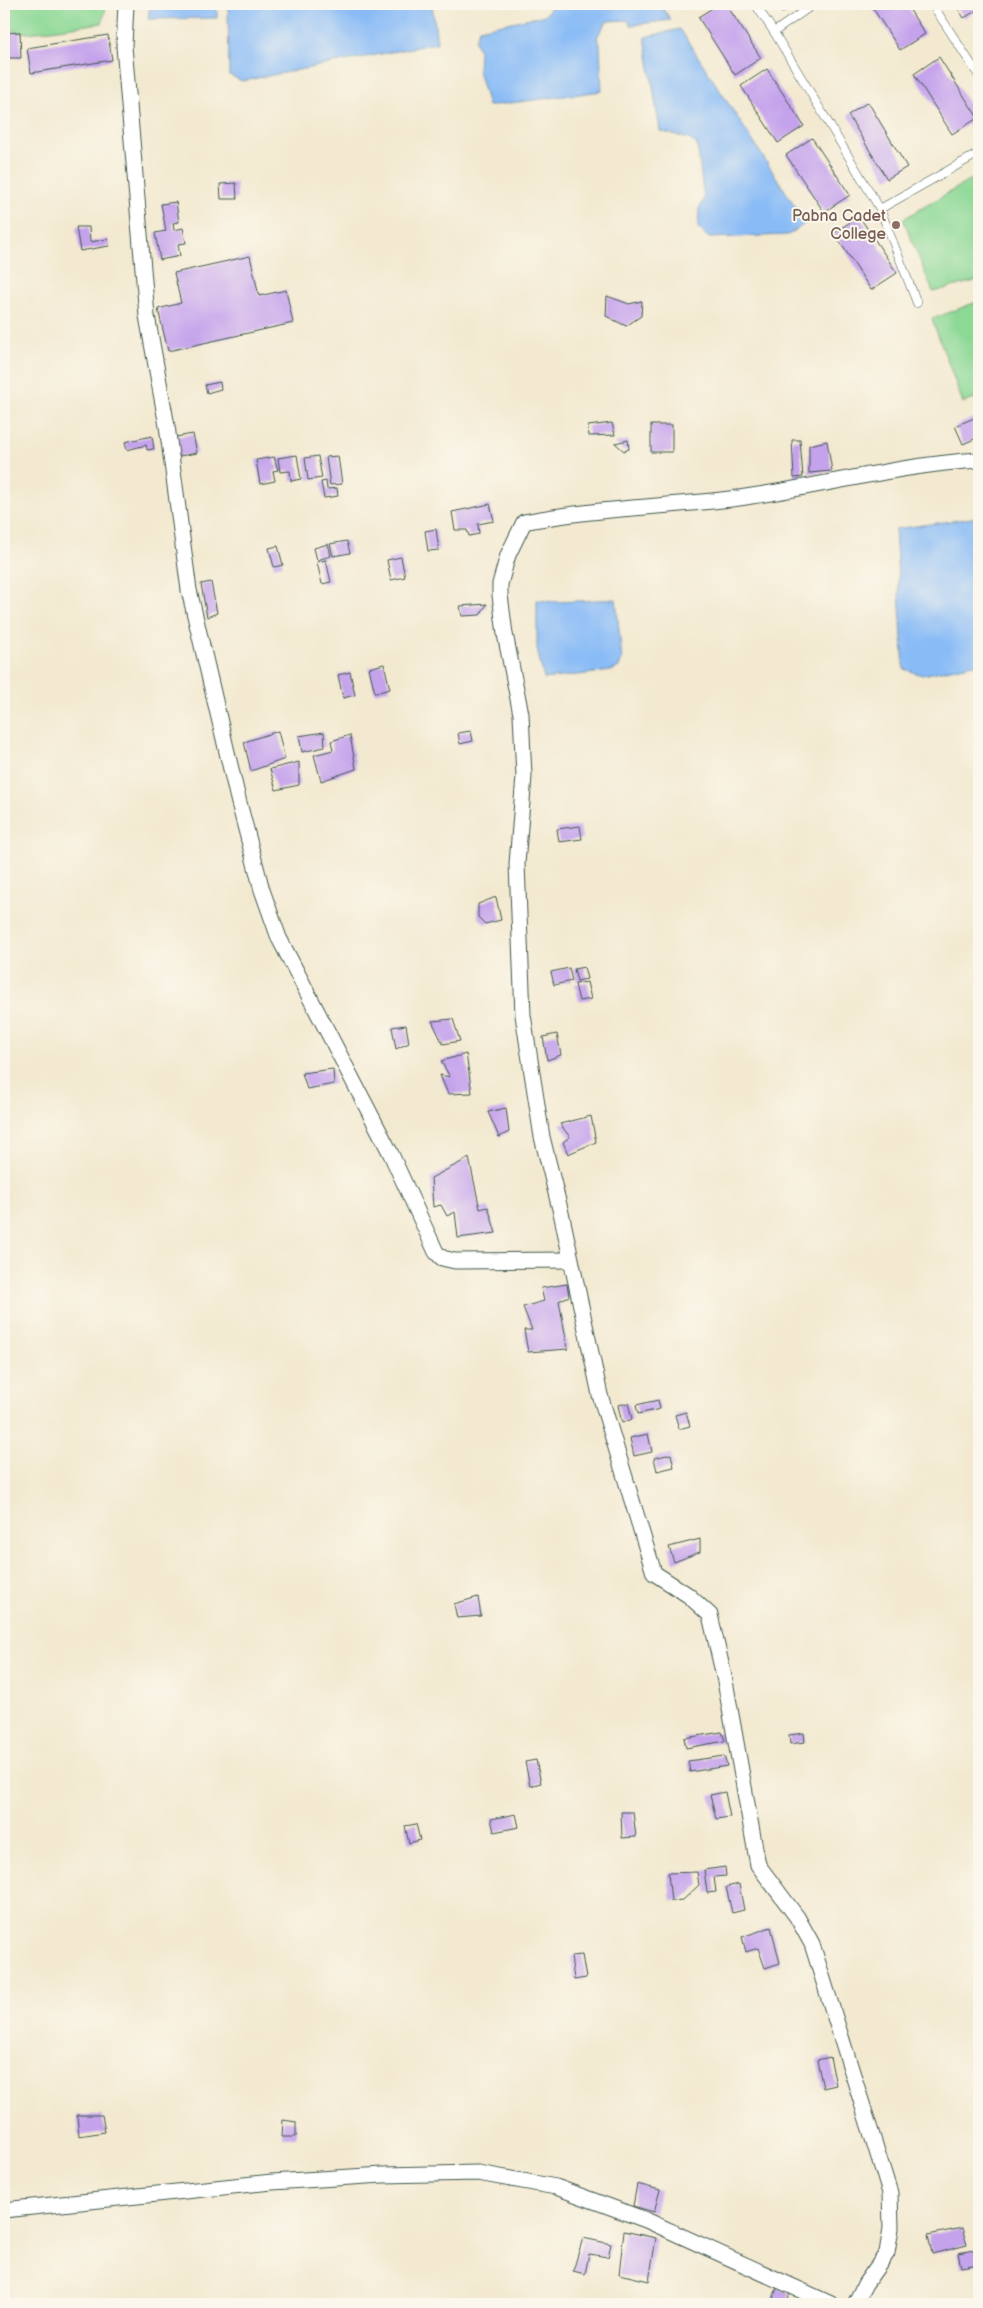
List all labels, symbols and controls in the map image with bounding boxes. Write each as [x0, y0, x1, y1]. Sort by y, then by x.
place label: Pabna Cadet College [792, 207, 887, 244]
marker: Pabna Cadet College [890, 219, 902, 231]

